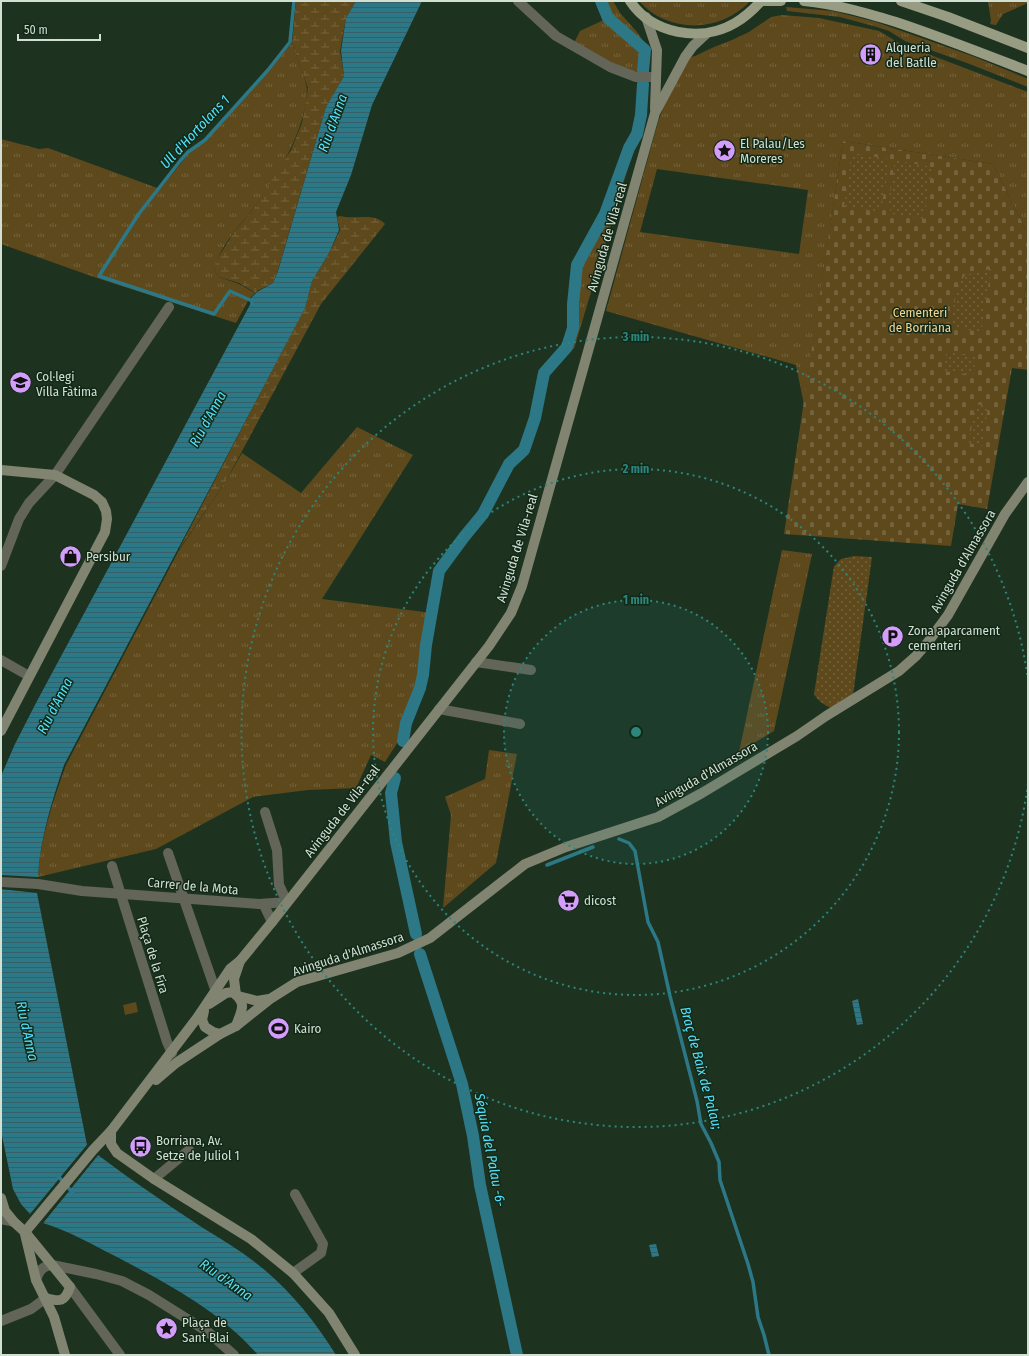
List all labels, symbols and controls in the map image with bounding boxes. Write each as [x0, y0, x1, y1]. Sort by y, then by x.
scale bar [18, 16, 100, 42]
text: 50 m [24, 23, 48, 37]
place label: Alqueria del Batlle [886, 40, 937, 70]
building icon: Alqueria del Batlle [857, 41, 883, 67]
water label: Ull d'Hortolans 1 [157, 92, 233, 172]
water label: Riu d'Anna [315, 92, 351, 154]
place label: El Palau/Les Moreres [740, 136, 805, 166]
place icon: El Palau/Les Moreres [712, 137, 738, 163]
street label: Avinguda de Vila-real [584, 180, 630, 293]
park label: Cementeri de Borriana [889, 305, 951, 335]
text: 3 min [622, 330, 649, 344]
place label: Col·legi Villa Fàtima [36, 369, 97, 399]
school or university icon: Col·legi Villa Fàtima [8, 370, 34, 396]
water label: Riu d'Anna [186, 388, 230, 450]
text: 2 min [622, 462, 649, 476]
street label: Avinguda de Vila-real [493, 491, 541, 604]
street label: Avinguda d'Almassora [928, 507, 998, 615]
shop icon: Persibur [58, 543, 84, 569]
place label: Persibur [86, 549, 131, 564]
text: 1 min [623, 593, 649, 607]
place label: Zona aparcament cementeri [908, 623, 1001, 653]
parking icon: Zona aparcament cementeri [880, 624, 906, 650]
water label: Riu d'Anna [34, 675, 76, 737]
centre of rings [629, 725, 643, 739]
street label: Avinguda d'Almassora [652, 739, 760, 809]
street label: Avinguda de Vila-real [301, 761, 383, 860]
street label: Carrer de la Mota [147, 875, 239, 897]
supermarket icon: dicost [555, 887, 581, 913]
place label: dicost [584, 893, 617, 908]
street label: Plaça de la Fira [134, 915, 172, 995]
street label: Avinguda d'Almassora [291, 929, 405, 979]
water label: Riu d'Anna [12, 1000, 42, 1062]
water label: Braç de Baix de Palau; [676, 1005, 726, 1131]
sports icon: Kairo [266, 1015, 292, 1041]
place label: Kairo [294, 1021, 322, 1036]
water label: Séquia del Palau -6- [470, 1091, 509, 1208]
place label: Borriana, Av. Setze de Juliol 1 [156, 1133, 240, 1163]
bus stop icon: Borriana, Av. Setze de Juliol 1 [127, 1134, 153, 1160]
water label: Riu d'Anna [196, 1256, 256, 1304]
place label: Plaça de Sant Blai [182, 1315, 229, 1345]
place icon: Plaça de Sant Blai [154, 1316, 180, 1342]

